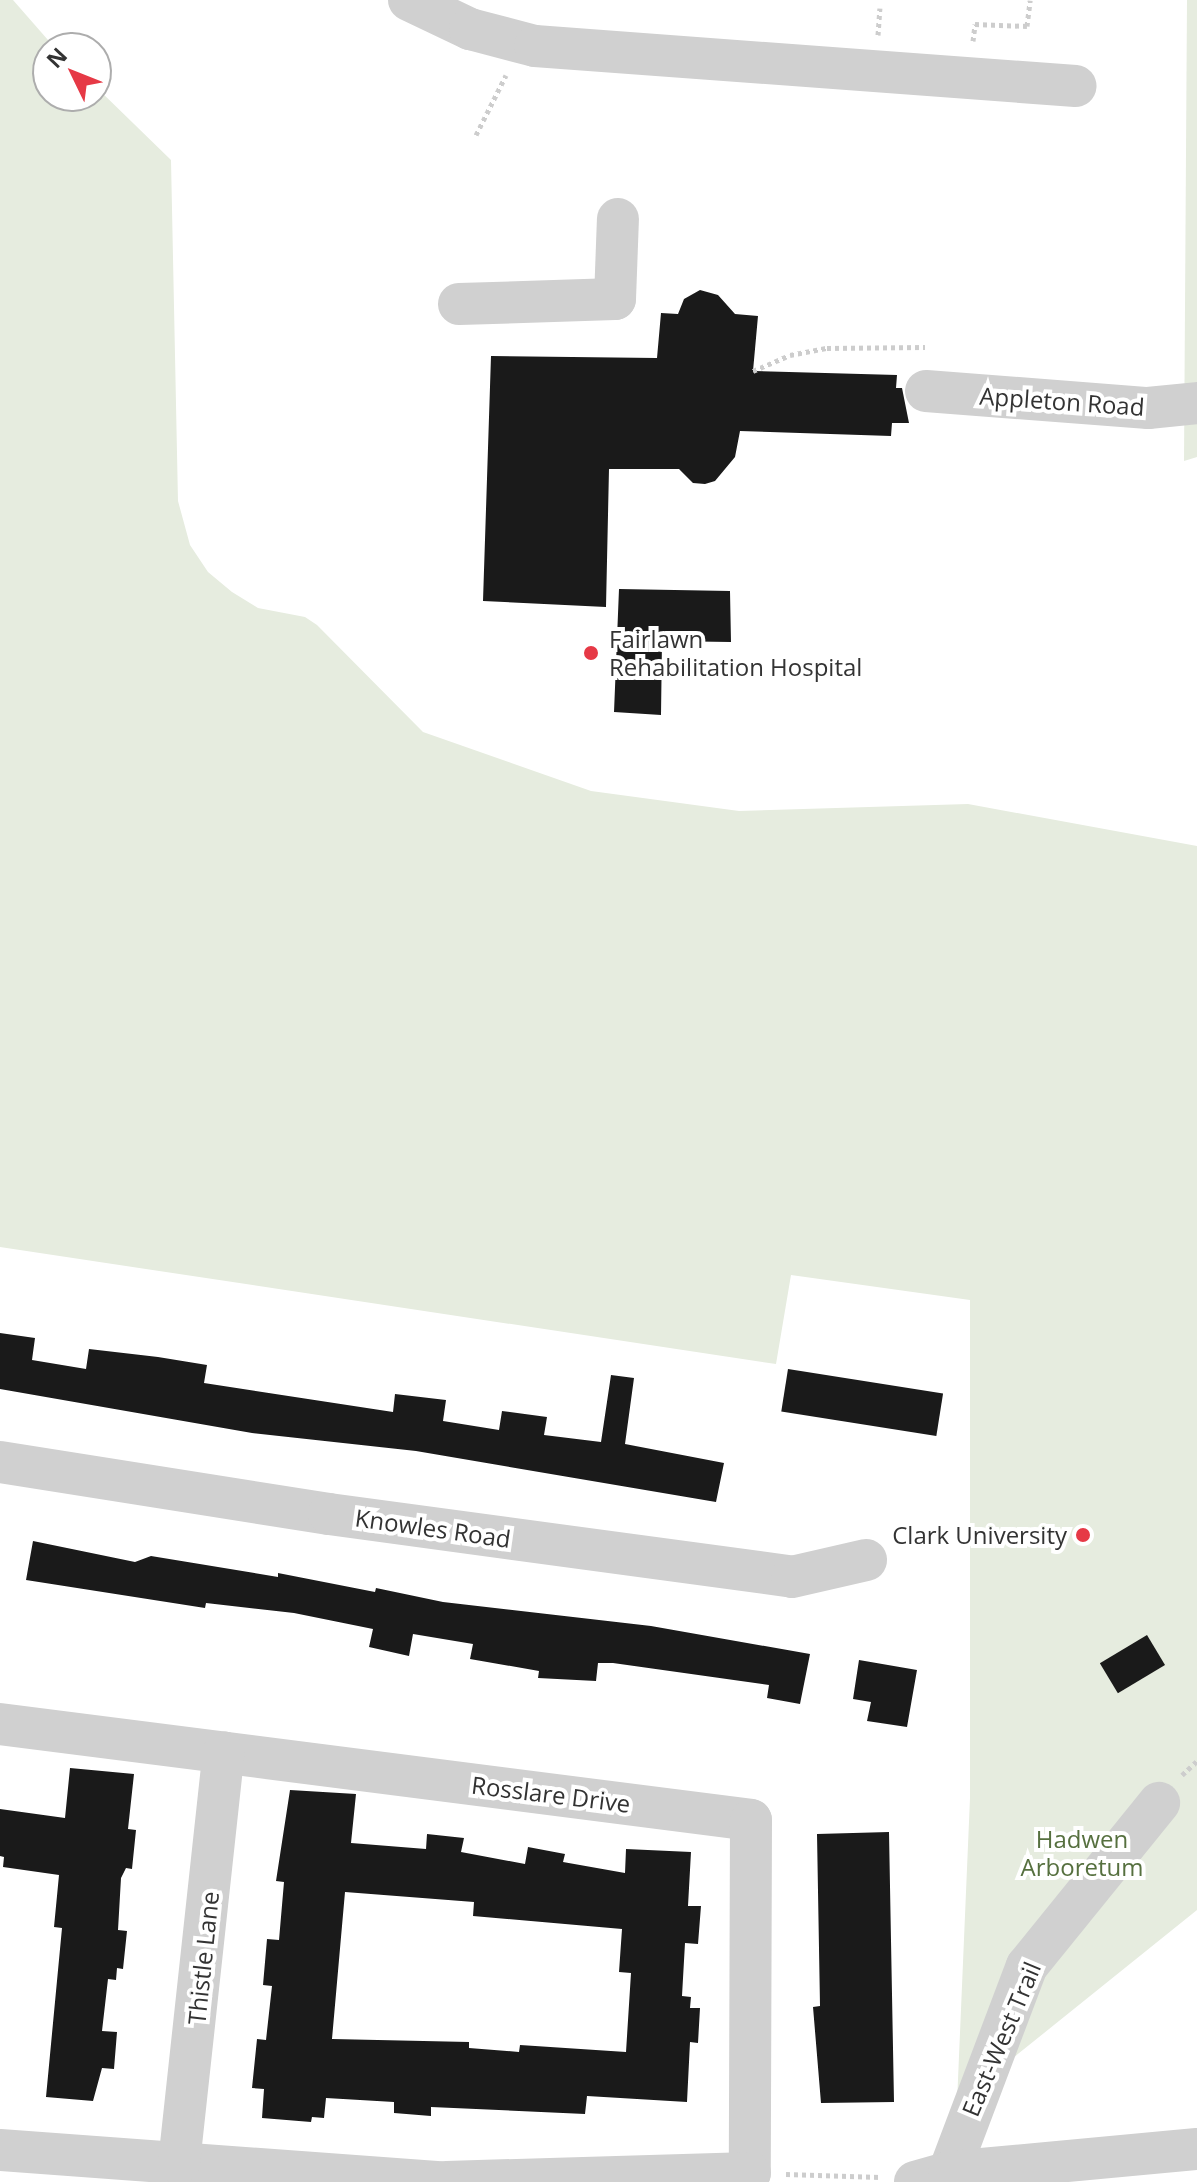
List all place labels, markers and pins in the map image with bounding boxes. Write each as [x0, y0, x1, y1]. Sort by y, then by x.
place label: Fairlawn Rehabilitation Hospital [609, 625, 862, 681]
marker: Fairlawn Rehabilitation Hospital [580, 642, 602, 664]
place label: Clark University [892, 1521, 1067, 1549]
marker: Clark University [1074, 1526, 1092, 1544]

